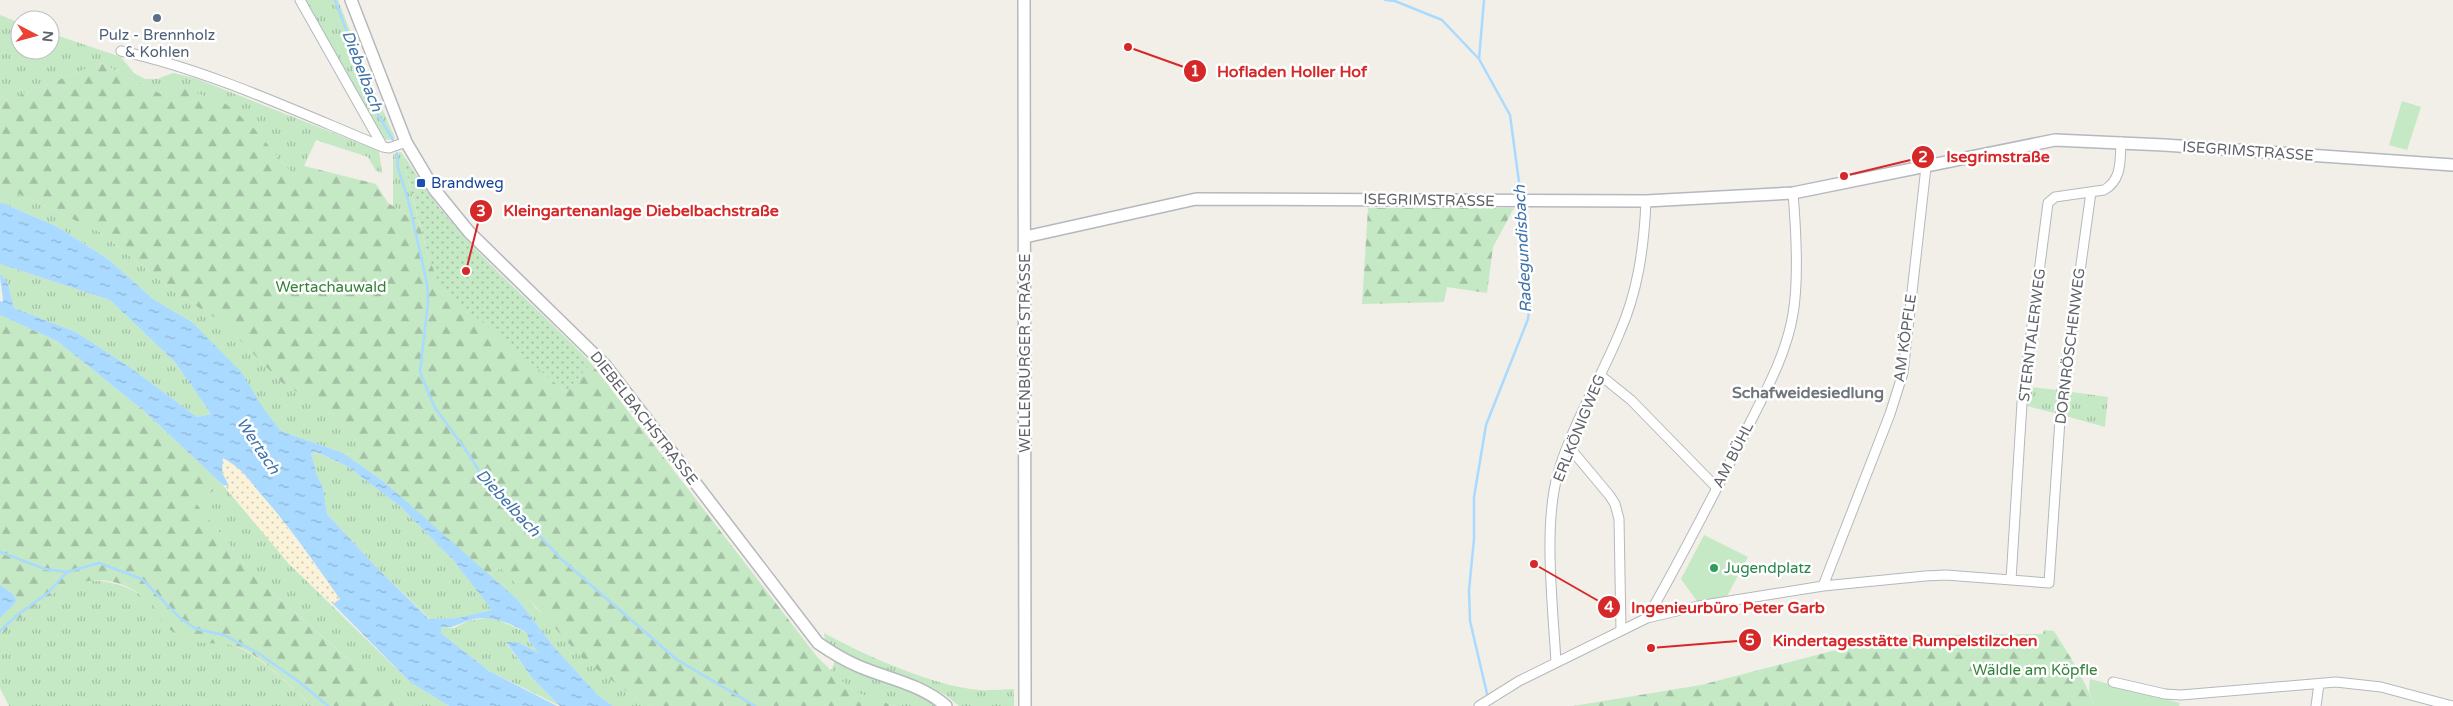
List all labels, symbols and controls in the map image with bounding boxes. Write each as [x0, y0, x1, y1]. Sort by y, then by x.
north arrow [10, 10, 60, 60]
marker: Pulz - Brennholz & Kohlen [151, 12, 163, 24]
place label: Pulz - Brennholz & Kohlen [99, 26, 215, 61]
water label: Diebelbach [337, 28, 387, 116]
text: N [38, 30, 56, 43]
callout: Hofladen Holler Hof [1182, 55, 1377, 86]
text: 1 [1190, 62, 1200, 80]
text: Hofladen Holler Hof [1217, 62, 1368, 82]
street label: ISEGRIMSTRASSE [2182, 137, 2314, 165]
callout: Isegrimstraße [1911, 141, 2059, 172]
text: Isegrimstraße [1946, 147, 2050, 167]
text: 2 [1918, 148, 1928, 166]
place label: Brandweg [431, 174, 504, 192]
marker: Brandweg [415, 177, 427, 189]
water label: Radegundisbach [1510, 183, 1536, 314]
street label: ISEGRIMSTRASSE [1363, 190, 1495, 210]
callout: Kleingartenanlage Diebelbachstraße [468, 195, 789, 226]
text: Kleingartenanlage Diebelbachstraße [503, 201, 779, 221]
text: 3 [476, 202, 486, 220]
street label: WELLENBURGER STRASSE [1016, 253, 1034, 453]
street label: STERNTALERWEG [2015, 267, 2049, 403]
street label: DORNRÖSCHENWEG [2051, 267, 2089, 425]
park label: Wertachauwald [276, 278, 386, 296]
street label: AM KÖPFLE [1890, 293, 1920, 383]
street label: DIEBELBACHSTRASSE [586, 348, 702, 488]
street label: ERLKÖNIGWEG [1549, 372, 1609, 484]
district label: Schafweidesiedlung [1732, 383, 1884, 403]
water label: Wertach [232, 414, 285, 479]
street label: AM BÜHL [1709, 419, 1757, 491]
water label: Diebelbach [472, 465, 545, 542]
place label: Jugendplatz [1724, 559, 1811, 577]
marker: Jugendplatz [1708, 562, 1720, 574]
callout: Ingenieurbüro Peter Garb [1596, 591, 1835, 622]
text: 4 [1604, 598, 1614, 616]
text: Ingenieurbüro Peter Garb [1631, 598, 1825, 618]
callout: Kindertagesstätte Rumpelstilzchen [1738, 624, 2048, 655]
text: 5 [1745, 631, 1755, 649]
text: Kindertagesstätte Rumpelstilzchen [1772, 631, 2038, 651]
park label: Wäldle am Köpfle [1972, 661, 2098, 679]

